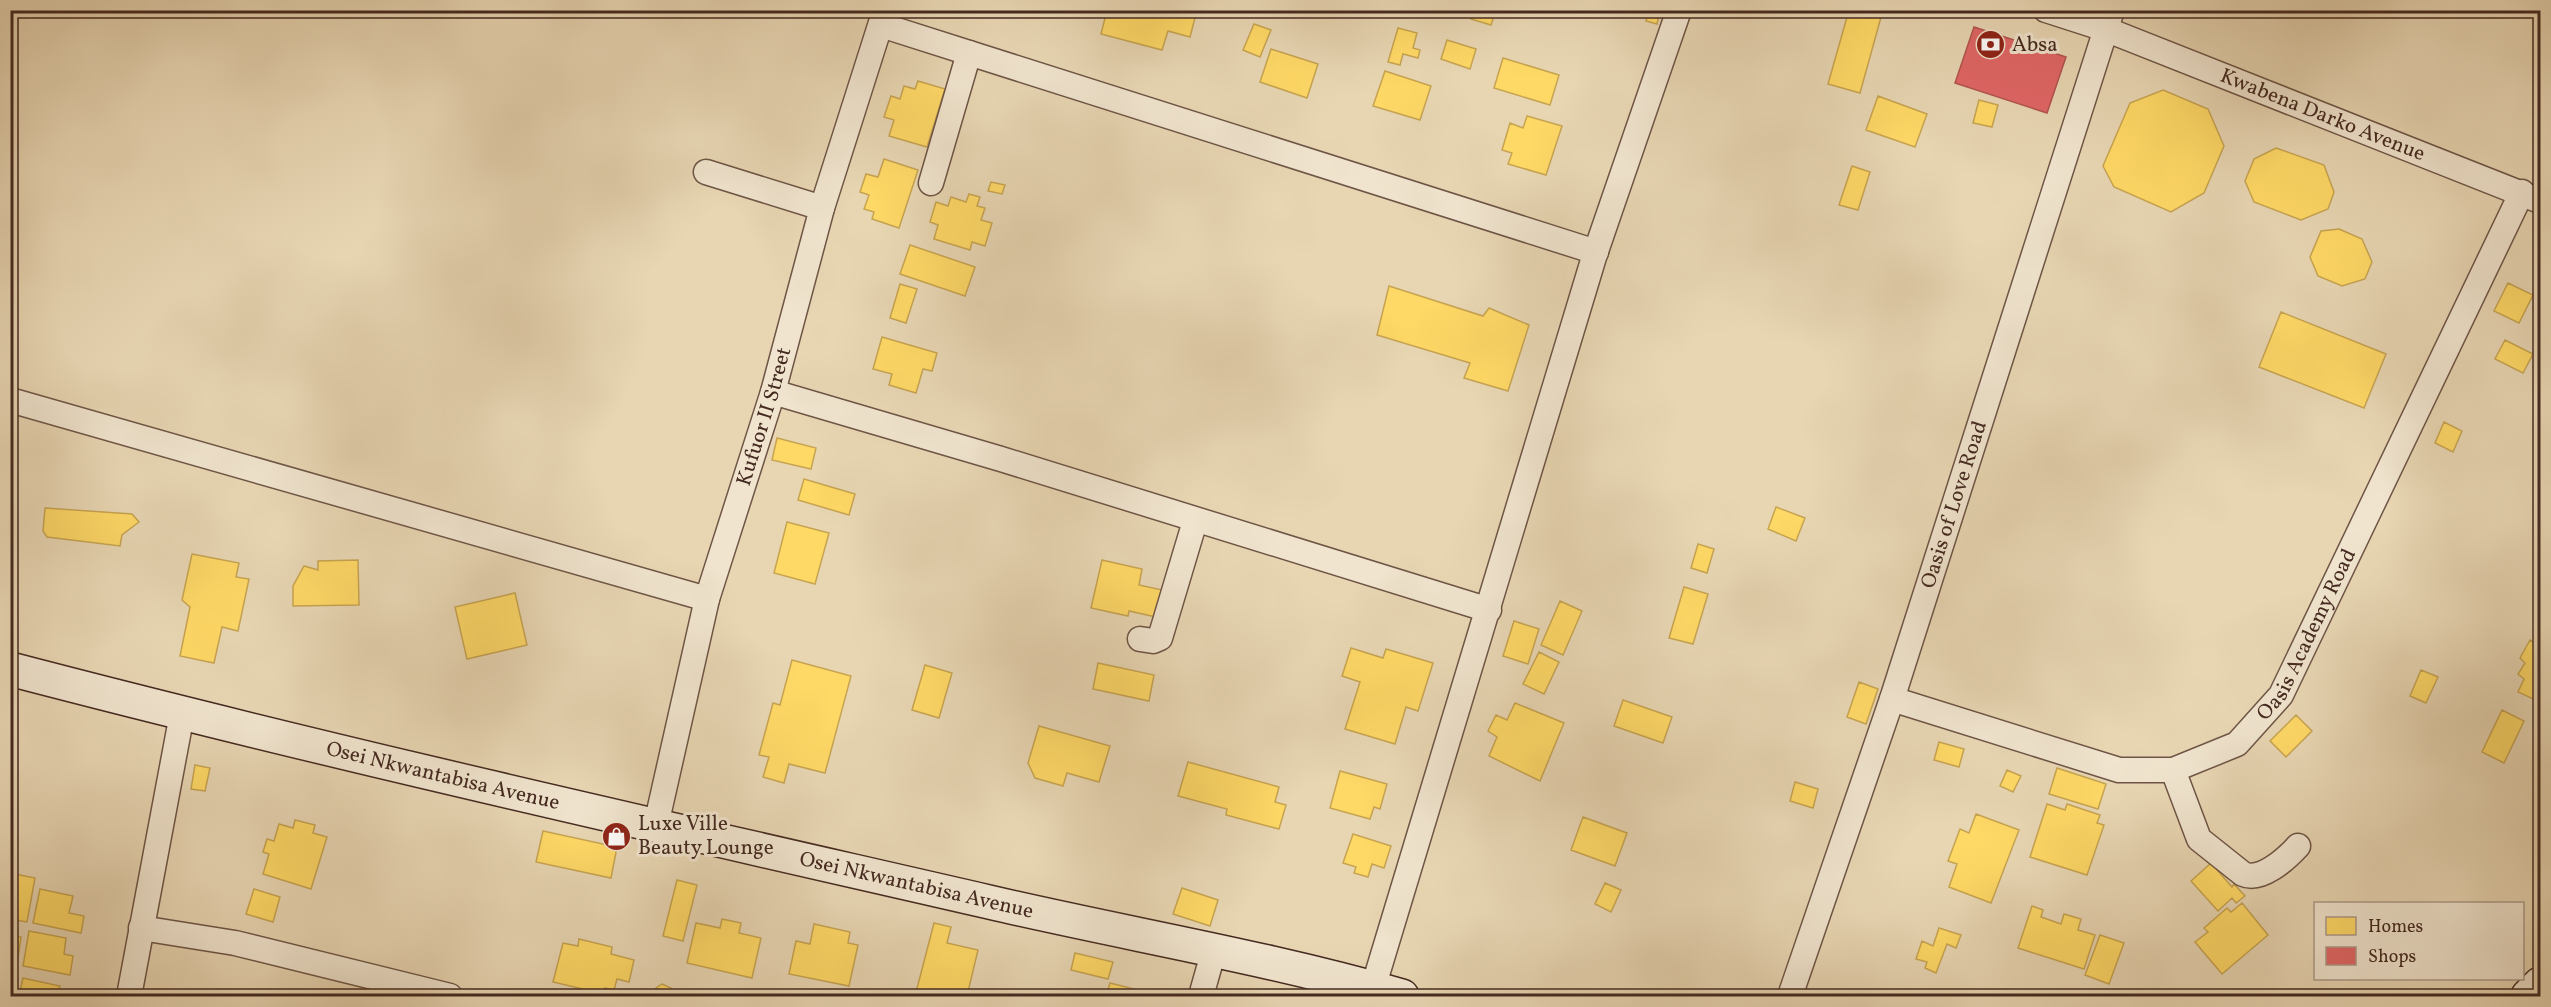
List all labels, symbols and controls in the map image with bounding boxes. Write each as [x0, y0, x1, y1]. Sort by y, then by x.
bank icon: Absa [1975, 29, 2007, 61]
place label: Absa [2012, 31, 2058, 60]
street label: Kwabena Darko Avenue [2216, 61, 2429, 169]
street label: Kufuor II Street [730, 344, 799, 490]
street label: Oasis of Love Road [1914, 417, 1994, 592]
street label: Oasis Academy Road [2250, 544, 2363, 727]
street label: Osei Nkwantabisa Avenue [323, 734, 563, 818]
place label: Luxe Ville Beauty Lounge [638, 810, 774, 863]
shop icon: Luxe Ville Beauty Lounge [601, 820, 633, 852]
street label: Osei Nkwantabisa Avenue [797, 845, 1036, 926]
legend [2314, 902, 2524, 980]
text: Homes [2368, 915, 2423, 940]
text: Shops [2368, 945, 2416, 970]

